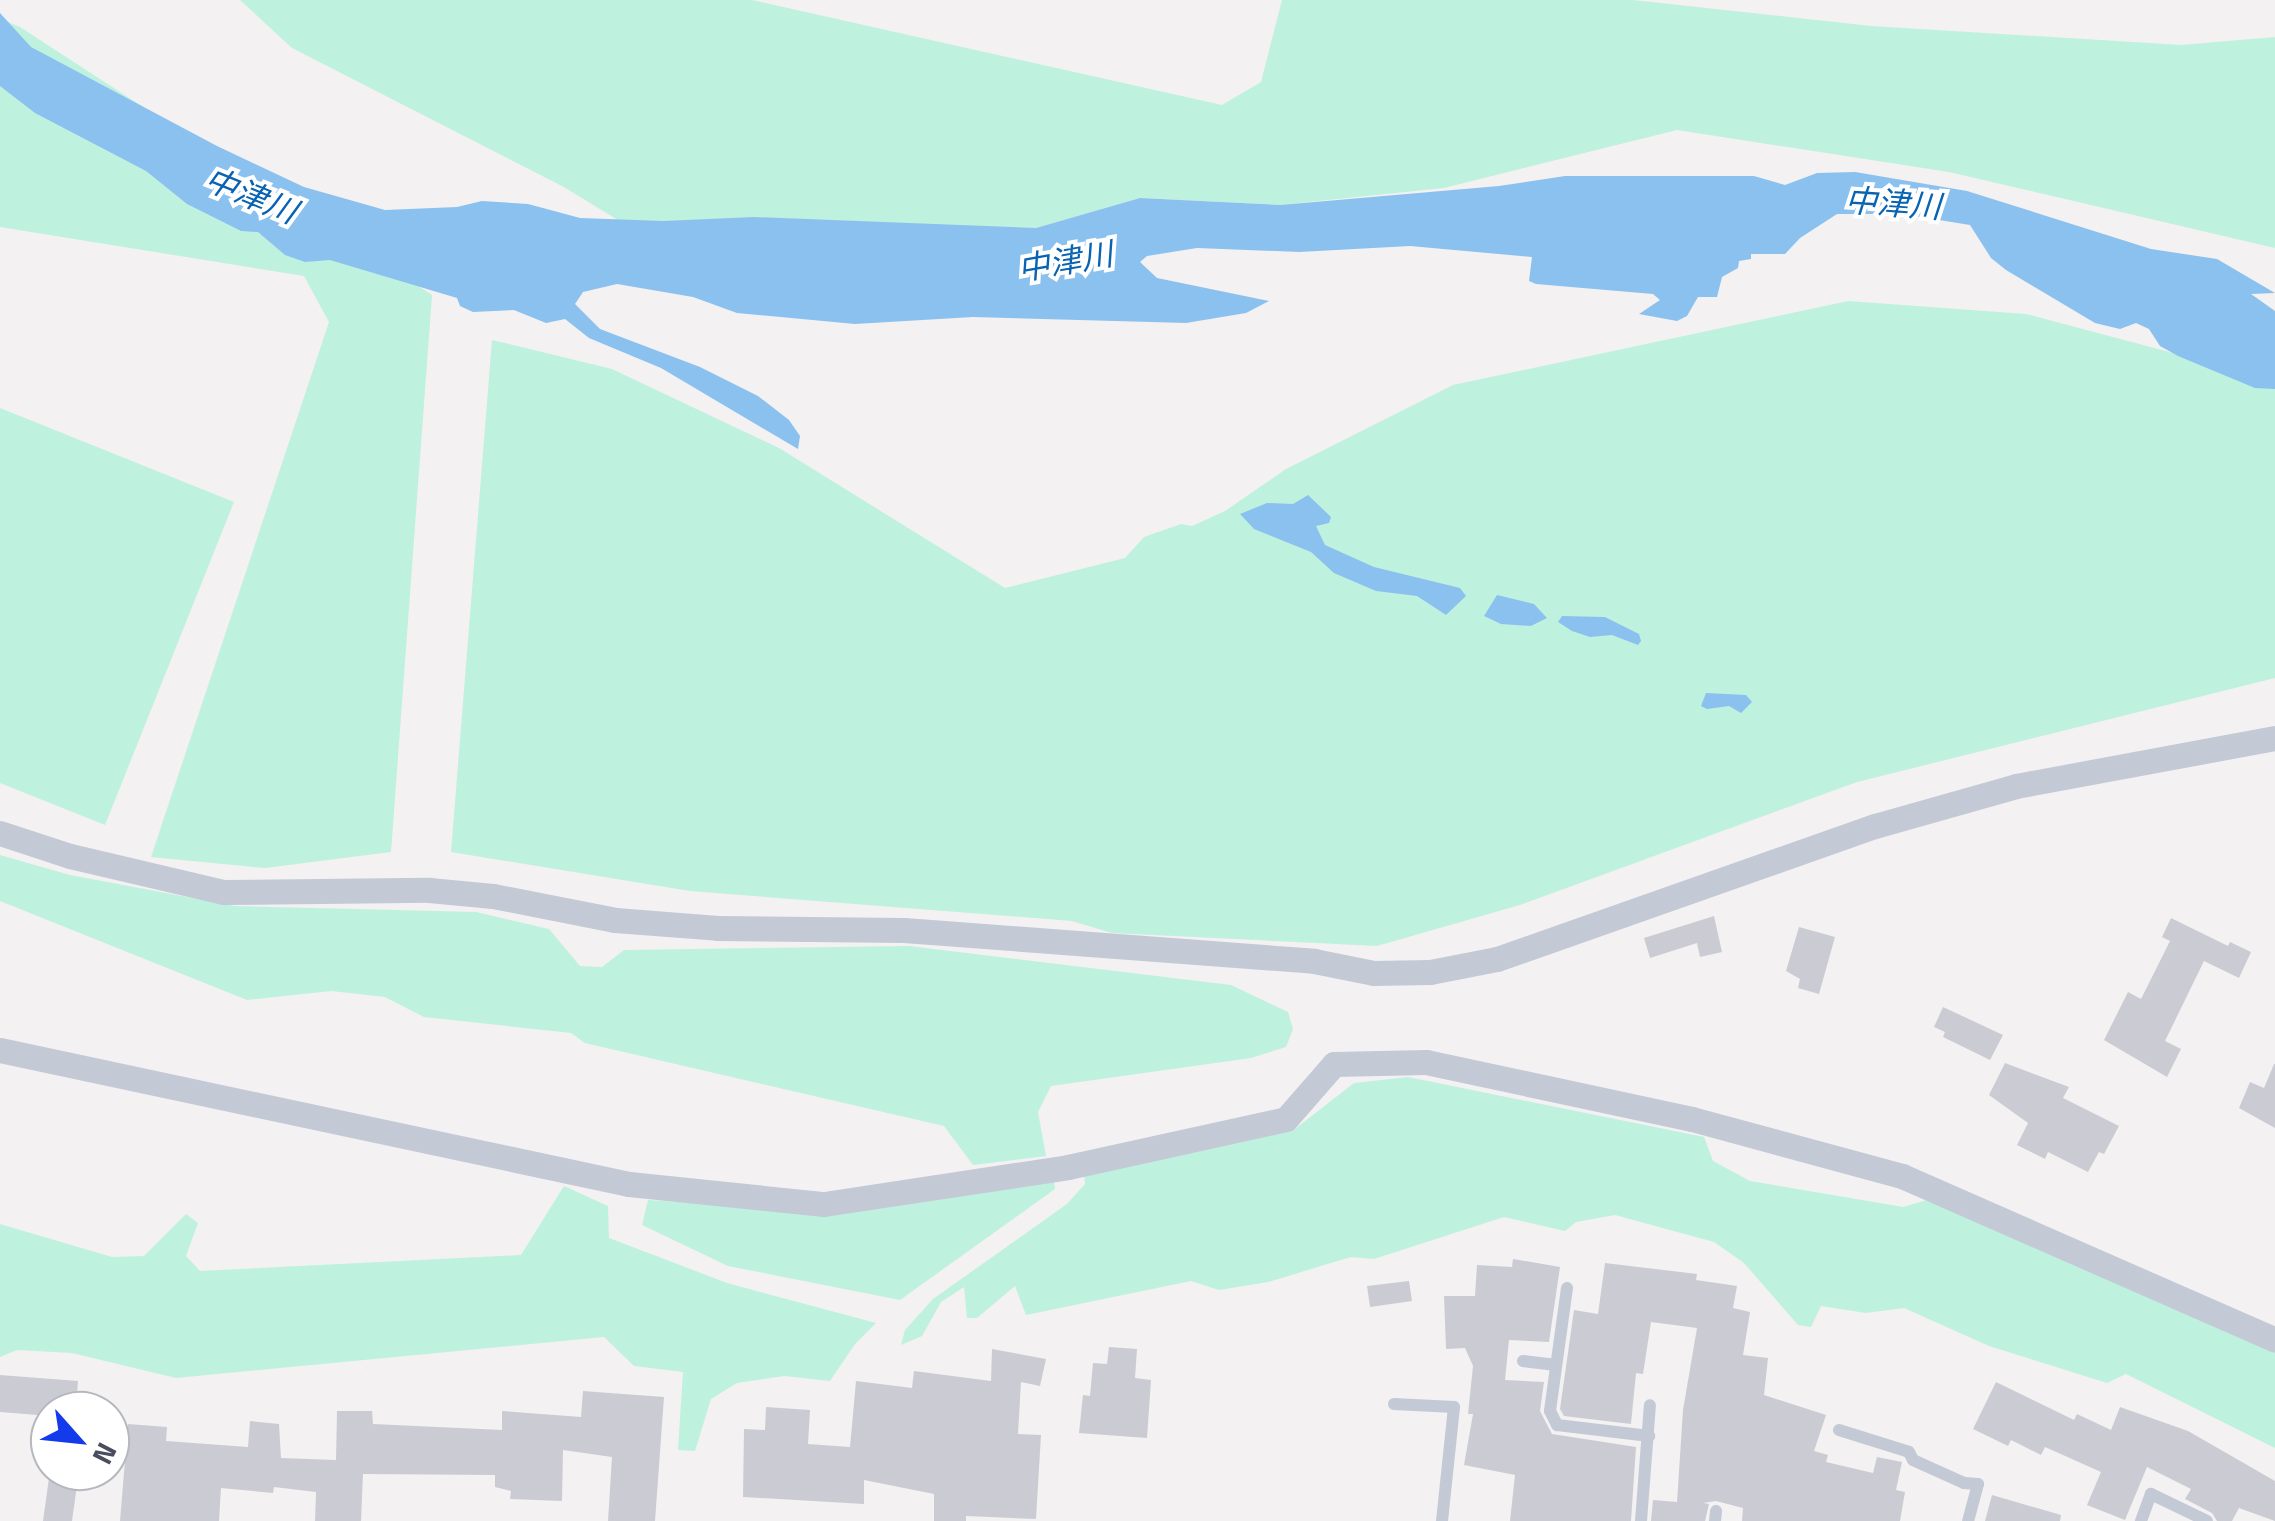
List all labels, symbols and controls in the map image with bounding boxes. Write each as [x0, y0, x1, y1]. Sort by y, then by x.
water label: 中津川 [199, 159, 303, 231]
water label: 中津川 [1844, 180, 1942, 226]
water label: 中津川 [1014, 234, 1116, 288]
north arrow [30, 1391, 130, 1491]
text: N [82, 1436, 129, 1472]

